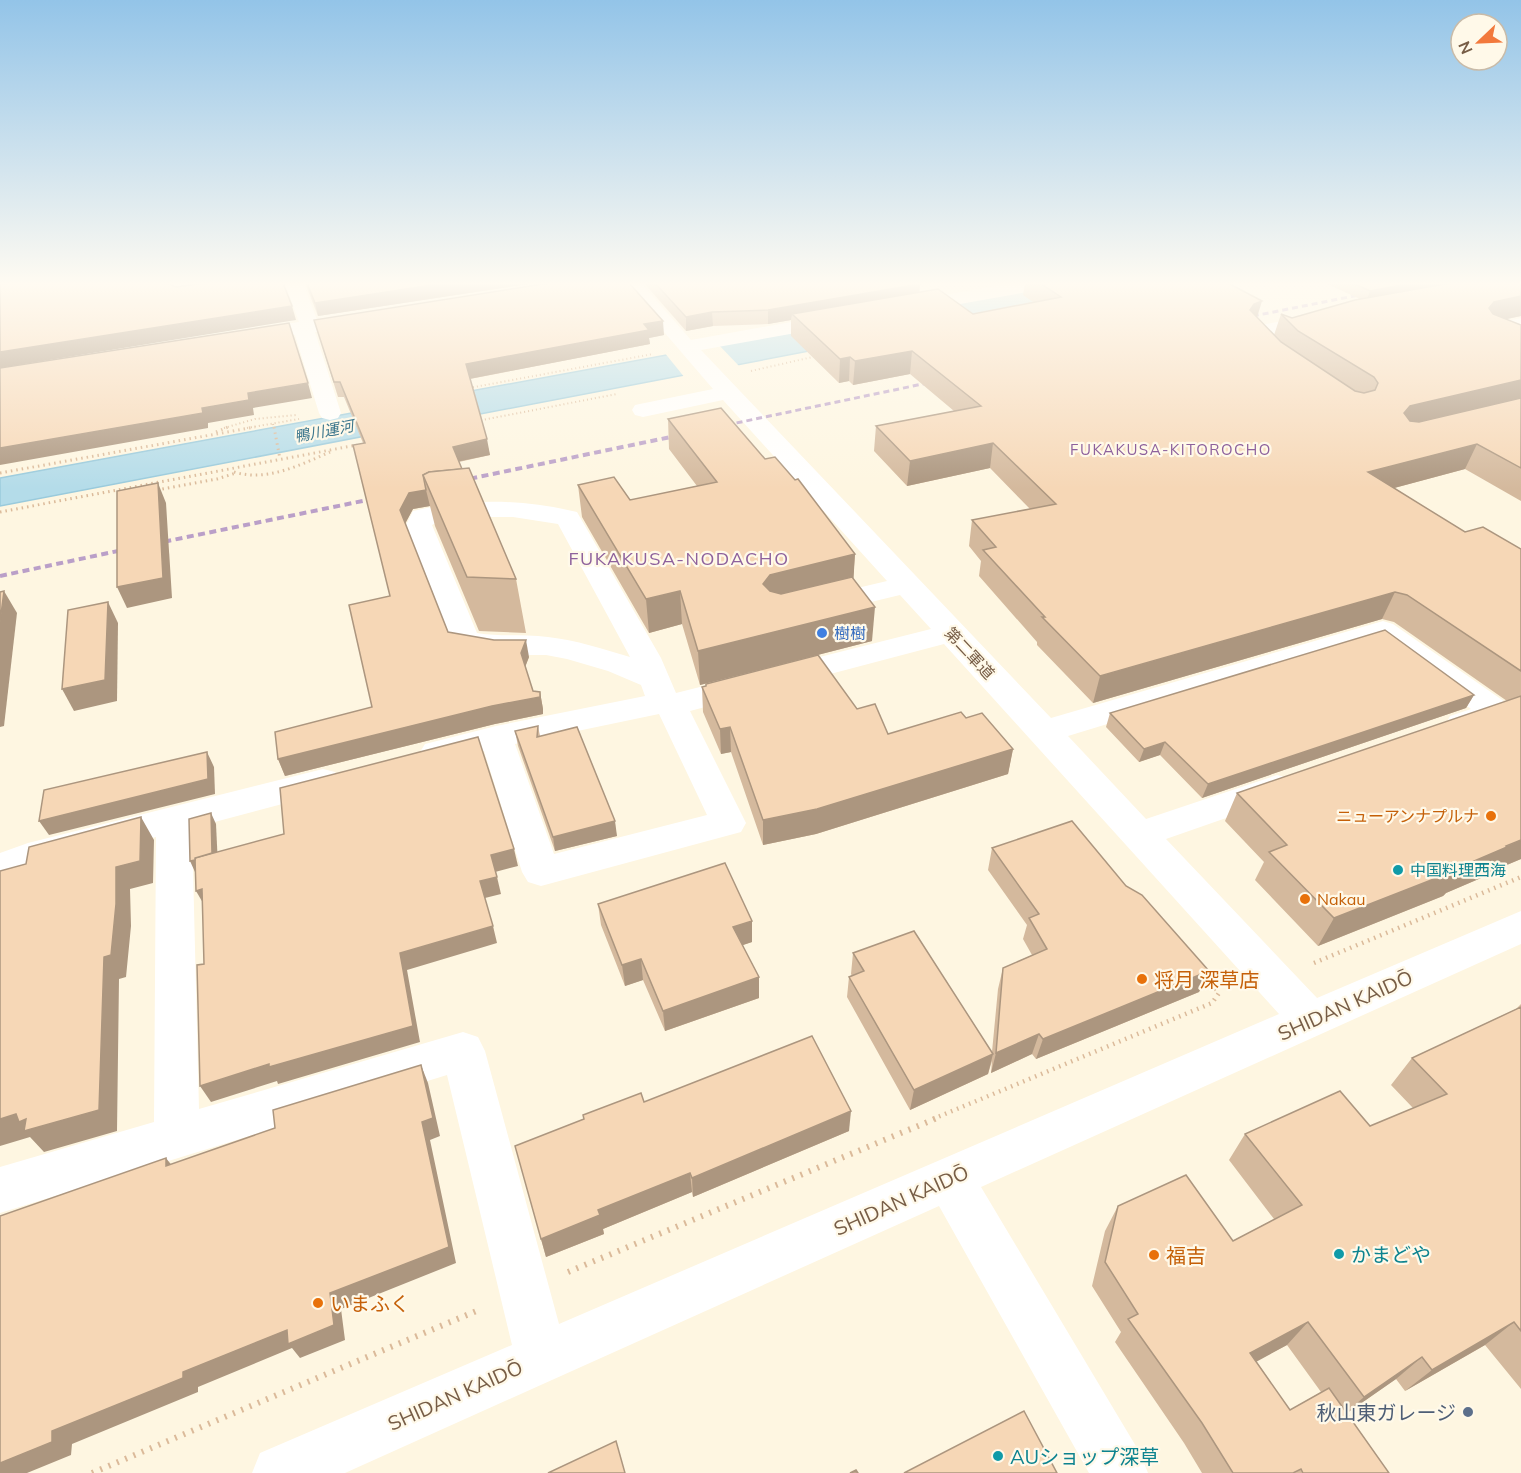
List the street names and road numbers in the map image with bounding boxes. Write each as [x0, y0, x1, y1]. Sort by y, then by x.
street label: 第二軍道 [941, 623, 999, 683]
street label: SHIDAN KAIDŌ [1274, 964, 1416, 1046]
street label: SHIDAN KAIDŌ [830, 1159, 972, 1241]
street label: SHIDAN KAIDŌ [384, 1354, 526, 1436]

